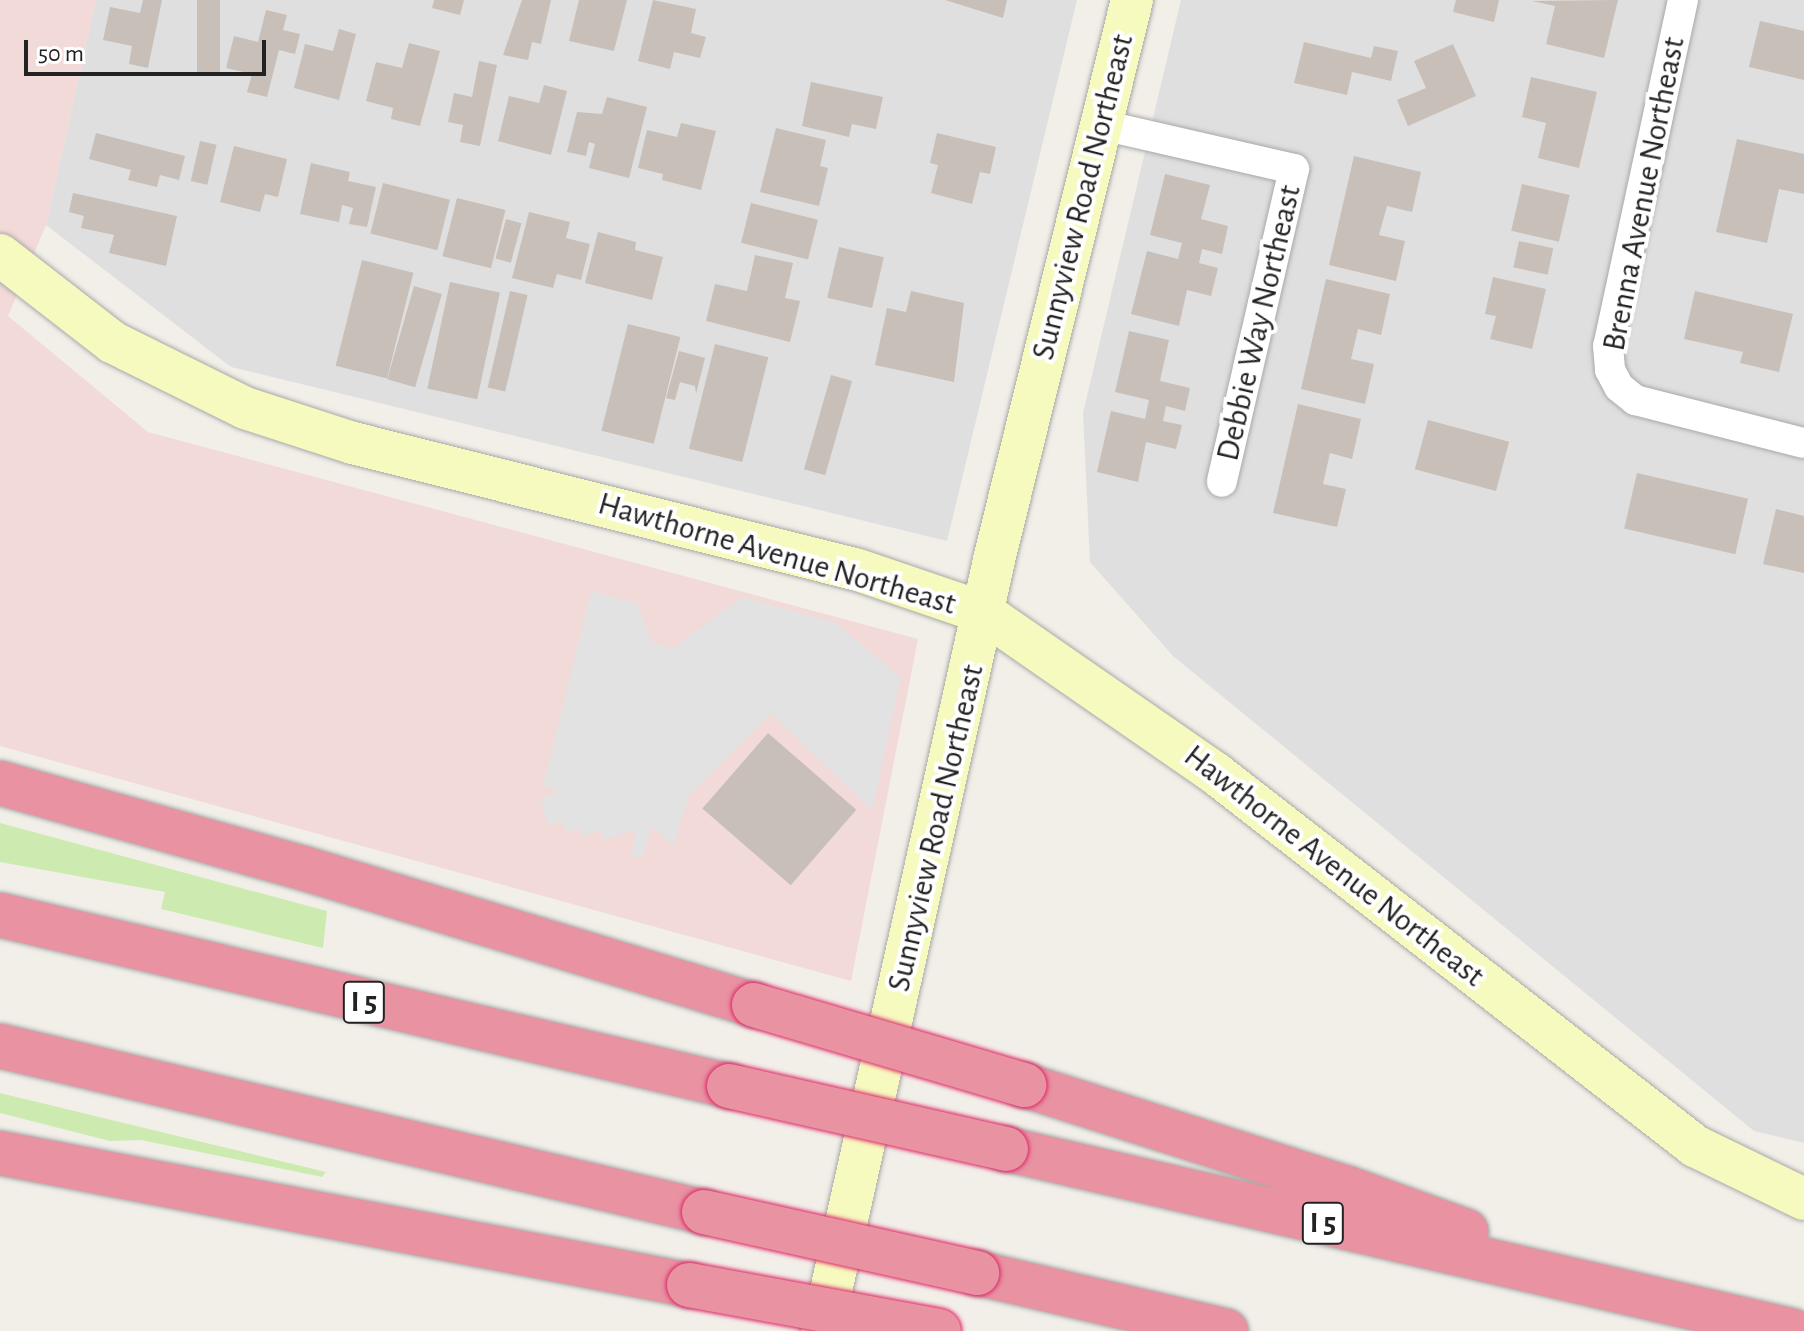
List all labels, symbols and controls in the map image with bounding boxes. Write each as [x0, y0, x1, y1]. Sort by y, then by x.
scale bar [28, 24, 270, 74]
street label: Sunnyview Road Northeast [1024, 30, 1142, 364]
street label: Brenna Avenue Northeast [1595, 34, 1693, 354]
text: 50 m [38, 42, 84, 66]
street label: Debbie Way Northeast [1209, 181, 1309, 465]
street label: Hawthorne Avenue Northeast [594, 485, 960, 623]
street label: Sunnyview Road Northeast [880, 661, 992, 995]
street label: Hawthorne Avenue Northeast [1176, 737, 1492, 995]
road number: I 5 [342, 976, 386, 1028]
road number: I 5 [1301, 1197, 1345, 1249]

